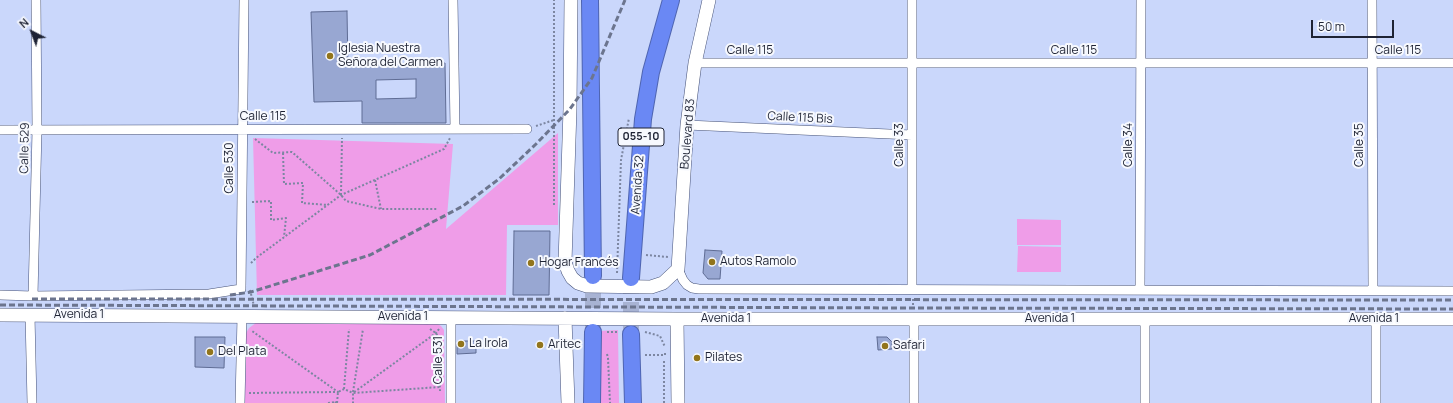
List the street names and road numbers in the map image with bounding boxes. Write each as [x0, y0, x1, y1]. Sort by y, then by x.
street label: Calle 115 [727, 44, 773, 58]
street label: Calle 115 [1051, 44, 1097, 58]
street label: Calle 115 [1375, 44, 1421, 58]
street label: Boulevard 83 [678, 98, 698, 170]
street label: Calle 115 Bis [767, 109, 833, 127]
street label: Calle 115 [240, 110, 286, 124]
street label: Calle 529 [17, 122, 33, 174]
street label: Calle 33 [893, 123, 907, 167]
street label: Calle 34 [1122, 123, 1136, 167]
street label: Calle 35 [1353, 123, 1367, 167]
road number: 055-10 [618, 128, 664, 146]
street label: Calle 530 [223, 142, 237, 194]
street label: Avenida 32 [629, 155, 647, 215]
street label: Avenida 1 [54, 308, 104, 322]
street label: Avenida 1 [378, 310, 428, 324]
street label: Avenida 1 [701, 312, 751, 326]
street label: Avenida 1 [1025, 312, 1075, 326]
street label: Avenida 1 [1349, 312, 1399, 326]
street label: Calle 531 [432, 336, 446, 384]

